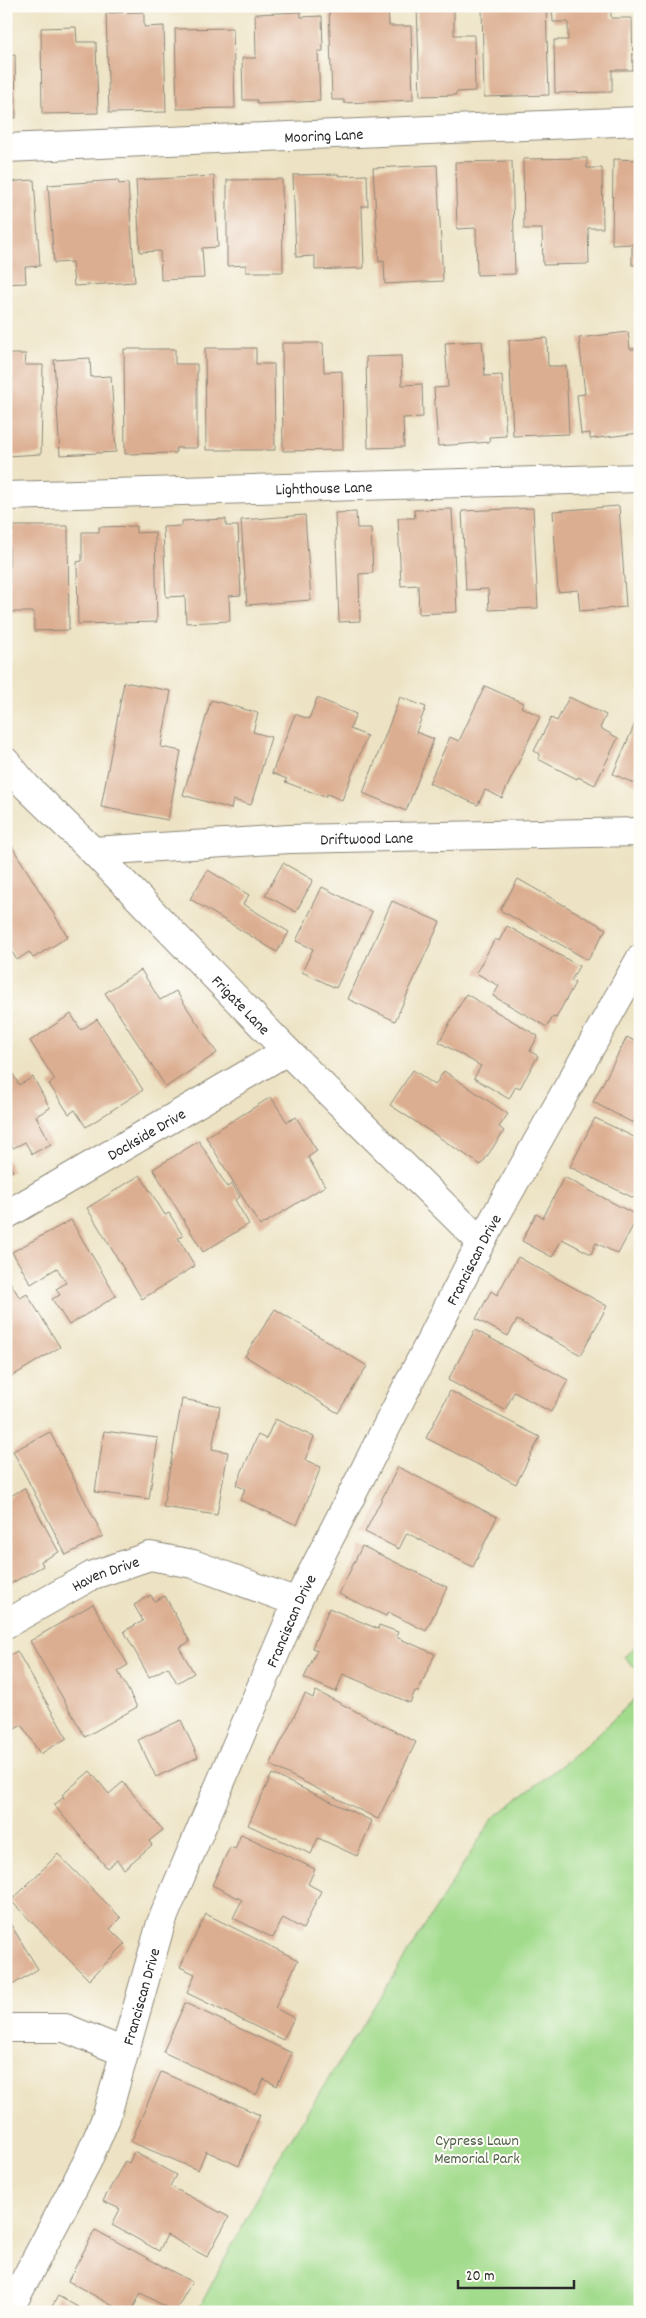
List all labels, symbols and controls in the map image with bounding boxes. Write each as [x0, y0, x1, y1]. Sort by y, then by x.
street label: Mooring Lane [284, 124, 364, 150]
street label: Lighthouse Lane [275, 477, 373, 502]
street label: Driftwood Lane [320, 828, 413, 852]
street label: Frigate Lane [205, 971, 274, 1041]
street label: Dockside Drive [104, 1104, 191, 1167]
street label: Franciscan Drive [442, 1211, 508, 1310]
street label: Haven Drive [68, 1551, 143, 1599]
street label: Franciscan Drive [262, 1571, 323, 1672]
street label: Franciscan Drive [118, 1946, 167, 2048]
park label: Cypress Lawn Memorial Park [434, 2130, 520, 2171]
scale bar [458, 2258, 575, 2290]
text: 20 m [466, 2266, 494, 2288]

